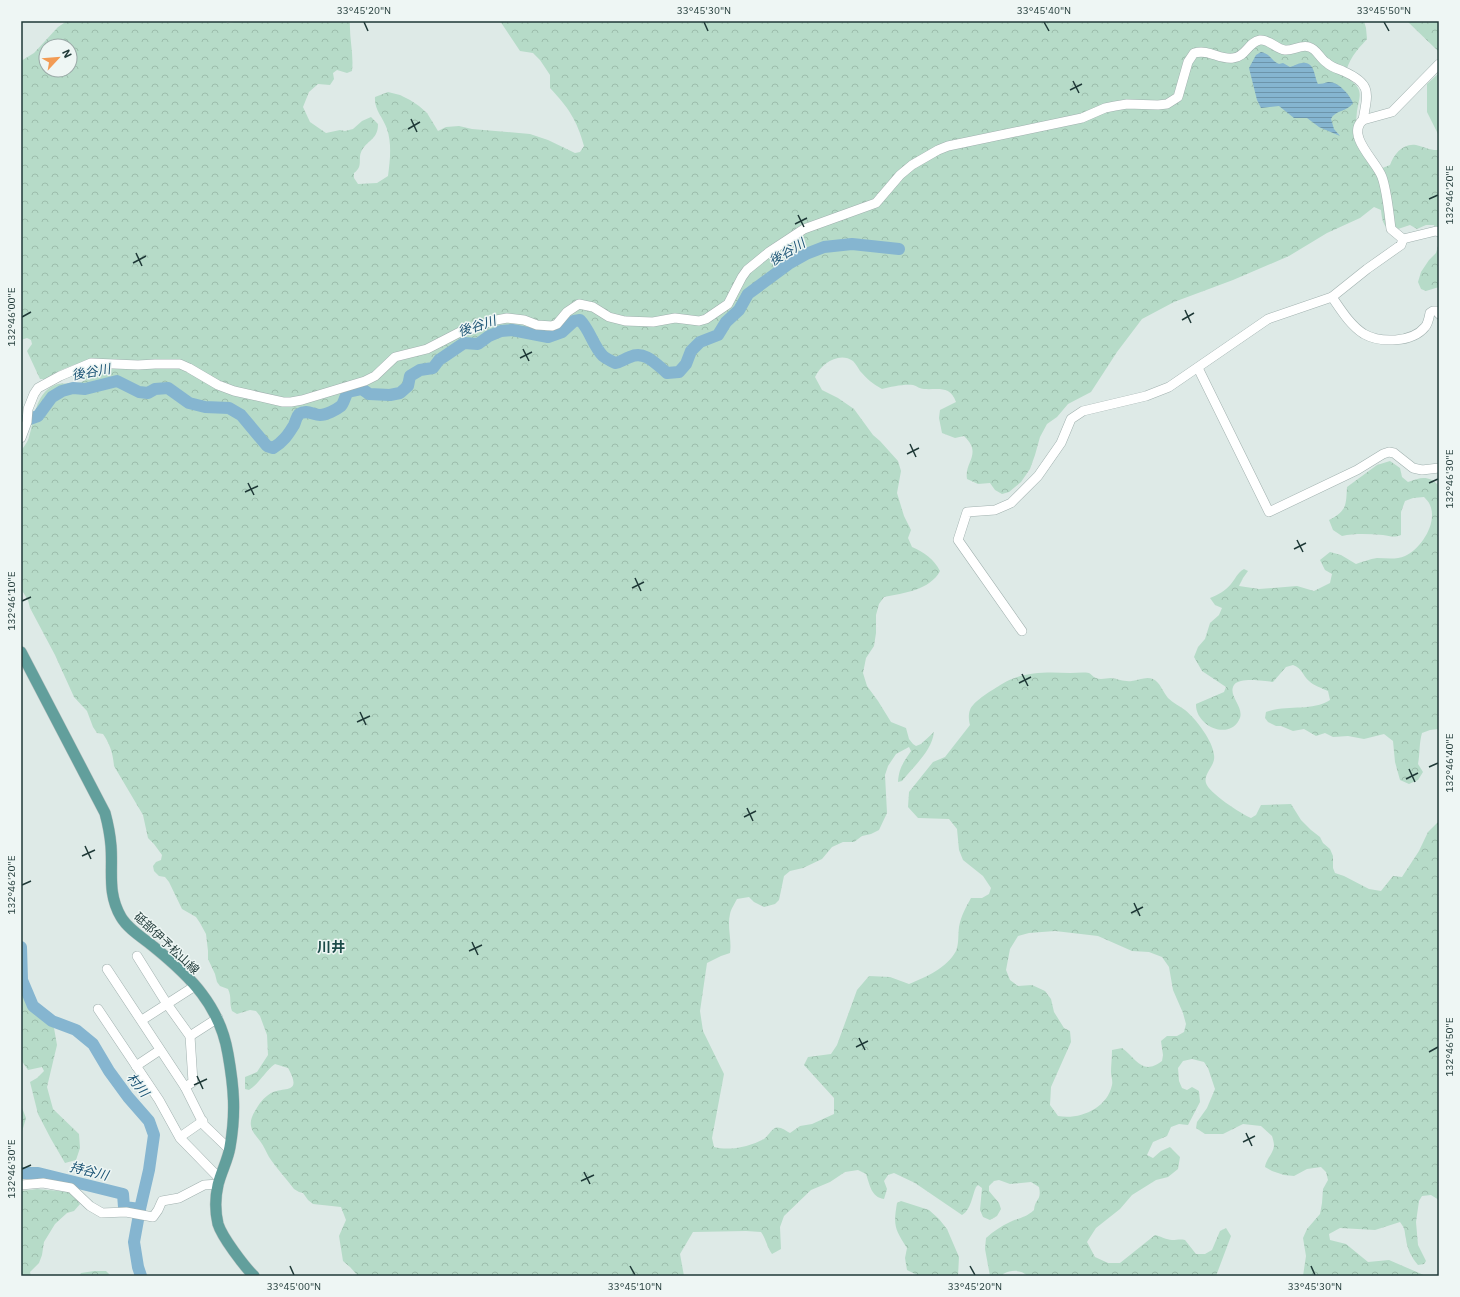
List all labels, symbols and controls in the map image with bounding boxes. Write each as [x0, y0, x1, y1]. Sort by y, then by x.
text: 33°45'20"N [337, 4, 391, 17]
text: 33°45'30"N [677, 4, 731, 17]
text: 33°45'40"N [1017, 4, 1071, 17]
text: 33°45'50"N [1357, 4, 1411, 17]
north arrow [38, 38, 78, 78]
text: N [59, 47, 75, 60]
text: 132°46'20"E [1443, 165, 1456, 225]
water label: 後谷川 [766, 234, 810, 269]
text: 132°46'00"E [5, 287, 18, 347]
water label: 後谷川 [456, 311, 500, 340]
water label: 後谷川 [70, 360, 114, 384]
text: 132°46'30"E [1443, 449, 1456, 509]
text: 132°46'10"E [5, 571, 18, 631]
text: 132°46'40"E [1443, 733, 1456, 793]
text: 132°46'20"E [5, 855, 18, 915]
street label: 砥部伊予松山線 [131, 909, 203, 977]
district label: 川井 [317, 938, 345, 956]
text: 132°46'50"E [1443, 1017, 1456, 1077]
water label: 村川 [123, 1070, 154, 1102]
text: 132°46'30"E [5, 1139, 18, 1199]
water label: 持谷川 [68, 1158, 112, 1184]
text: 33°45'00"N [267, 1280, 321, 1293]
text: 33°45'10"N [608, 1280, 662, 1293]
text: 33°45'20"N [948, 1280, 1002, 1293]
text: 33°45'30"N [1288, 1280, 1342, 1293]

